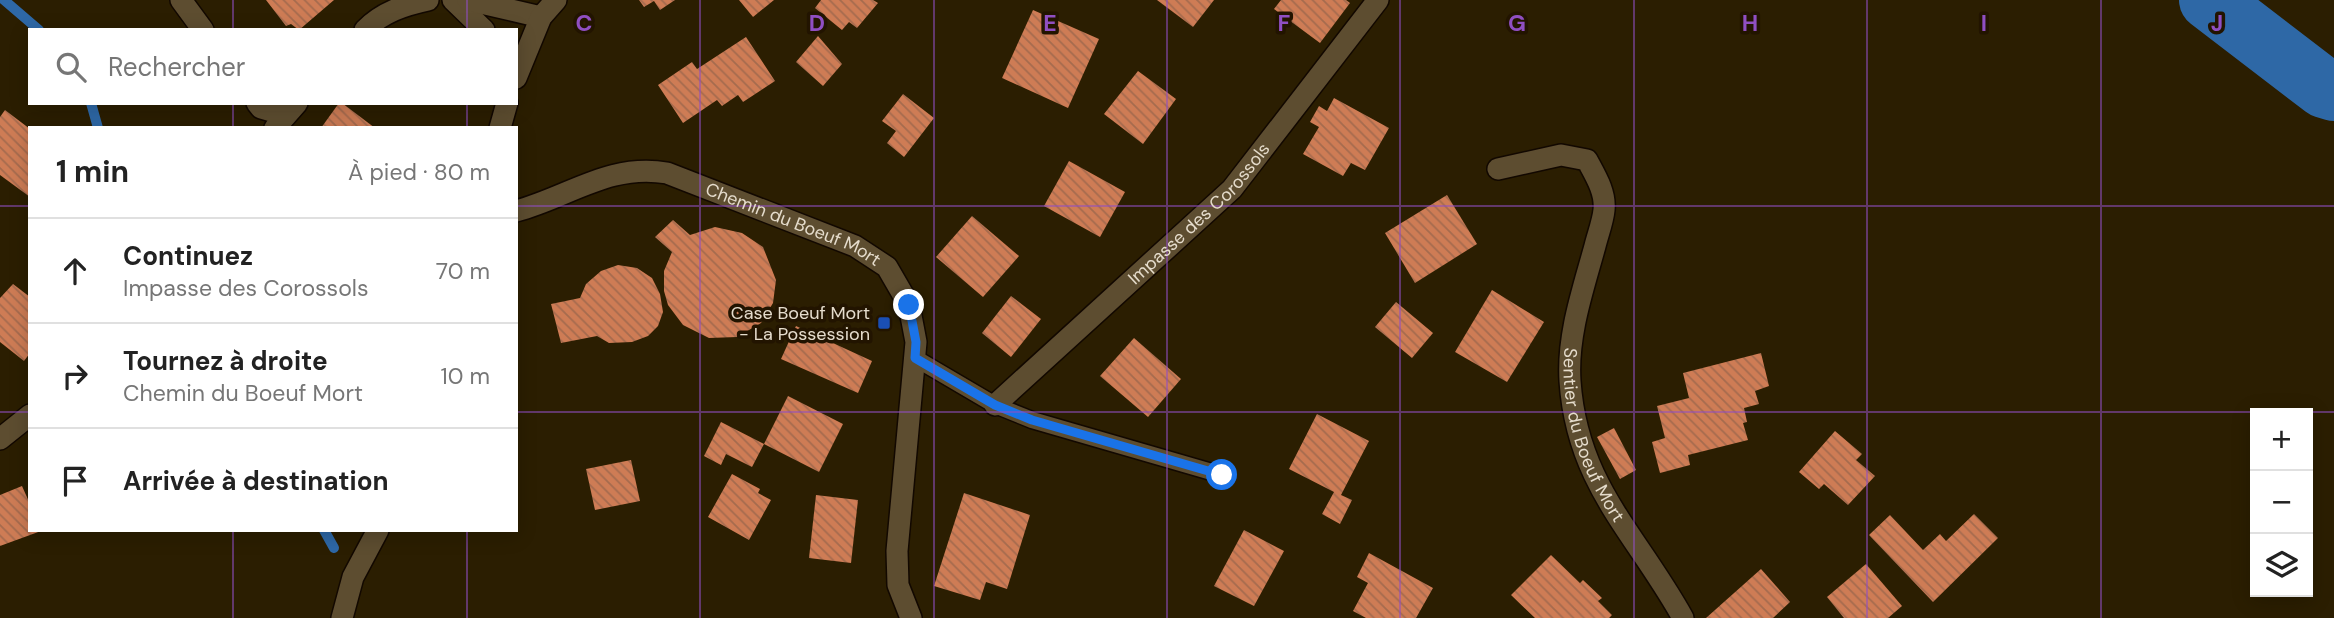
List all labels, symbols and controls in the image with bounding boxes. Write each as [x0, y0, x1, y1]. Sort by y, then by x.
text: C [576, 8, 592, 38]
text: D [809, 8, 825, 38]
text: E [1043, 8, 1057, 38]
text: F [1278, 8, 1291, 38]
text: G [1508, 8, 1526, 38]
text: H [1742, 8, 1758, 38]
text: I [1981, 8, 1987, 38]
text: J [2211, 8, 2223, 38]
search box [28, 28, 518, 105]
icon: search [52, 48, 90, 86]
text: Rechercher [108, 50, 245, 84]
street label: Impasse des Corossols [1123, 138, 1275, 290]
text: 1 min [56, 152, 129, 191]
text: À pied · 80 m [348, 157, 490, 187]
street label: Chemin du Boeuf Mort [702, 177, 885, 272]
text: Continuez [123, 239, 253, 273]
icon: ahead [56, 252, 94, 290]
text: 70 m [436, 256, 490, 286]
text: Impasse des Corossols [123, 273, 368, 303]
route end [893, 289, 924, 320]
place label: Case Boeuf Mort - La Possession [731, 301, 870, 346]
marker: Case Boeuf Mort - La Possession [876, 315, 892, 331]
text: Tournez à droite [123, 344, 328, 378]
street label: Sentier du Boeuf Mort [1558, 347, 1630, 527]
icon: right [56, 357, 94, 395]
text: 10 m [440, 361, 490, 391]
text: Chemin du Boeuf Mort [123, 378, 363, 408]
map controls [2250, 408, 2313, 597]
button: + [2250, 408, 2313, 471]
route start [1206, 459, 1237, 490]
icon: arrive [56, 462, 94, 500]
text: Arrivée à destination [123, 464, 389, 498]
button: − [2250, 471, 2313, 534]
button: layers [2250, 534, 2313, 597]

